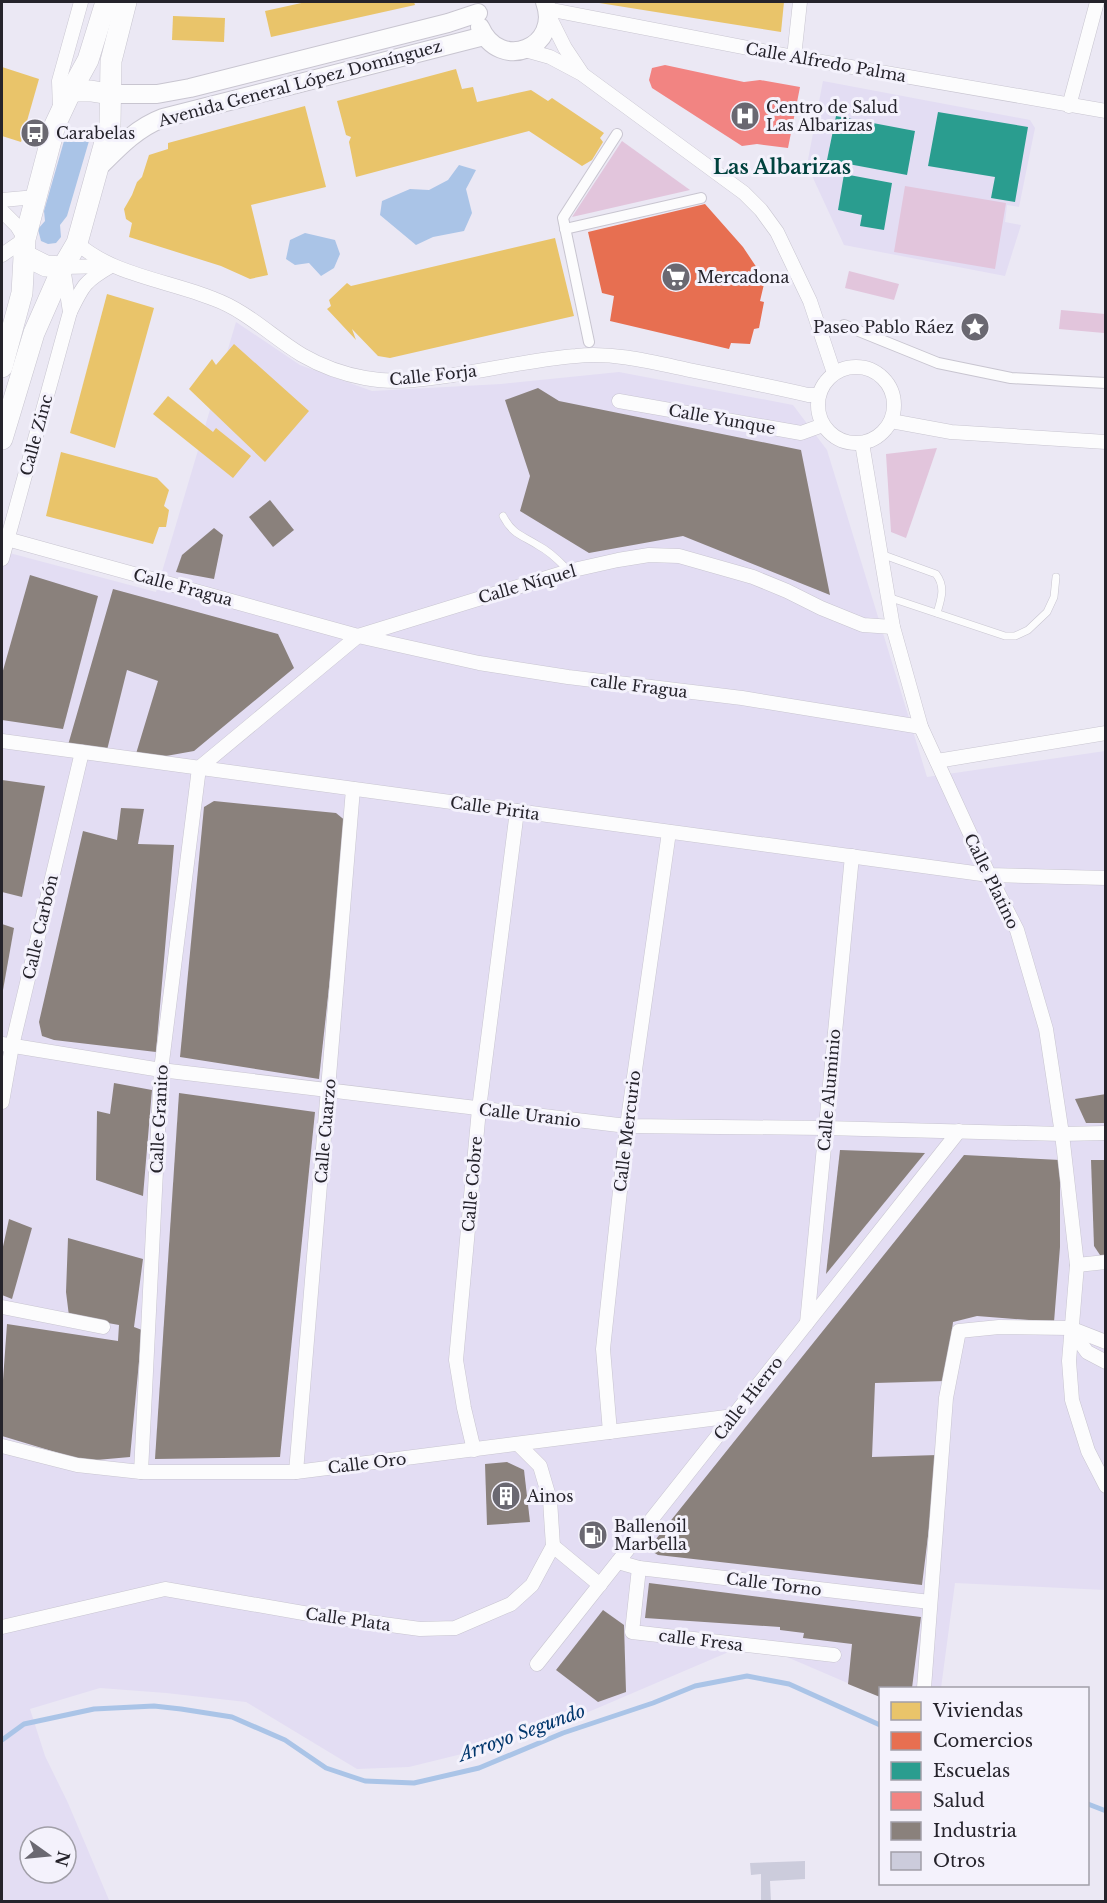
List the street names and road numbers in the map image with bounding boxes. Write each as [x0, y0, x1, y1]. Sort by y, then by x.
street label: Avenida General López Domínguez [155, 35, 444, 131]
street label: Calle Alfredo Palma [744, 38, 908, 86]
street label: Calle Forja [388, 360, 478, 390]
street label: Calle Zinc [16, 392, 57, 478]
street label: Calle Yunque [667, 400, 777, 438]
street label: Calle Níquel [476, 560, 578, 608]
street label: Calle Fragua [131, 564, 235, 610]
street label: calle Fragua [589, 670, 689, 702]
street label: Calle Pirita [449, 792, 541, 824]
street label: Calle Platino [960, 830, 1024, 932]
street label: Calle Carbón [18, 873, 62, 981]
street label: Calle Aluminio [814, 1028, 844, 1152]
street label: Calle Granito [146, 1064, 172, 1174]
street label: Calle Mercurio [610, 1069, 644, 1193]
street label: Calle Cuarzo [310, 1078, 340, 1184]
street label: Calle Uranio [478, 1099, 582, 1131]
street label: Calle Cobre [458, 1135, 486, 1233]
street label: Calle Hierro [709, 1352, 787, 1444]
street label: Calle Oro [327, 1448, 407, 1478]
street label: Calle Torno [725, 1568, 823, 1600]
street label: Calle Plata [304, 1603, 392, 1635]
street label: calle Fresa [658, 1625, 744, 1655]

